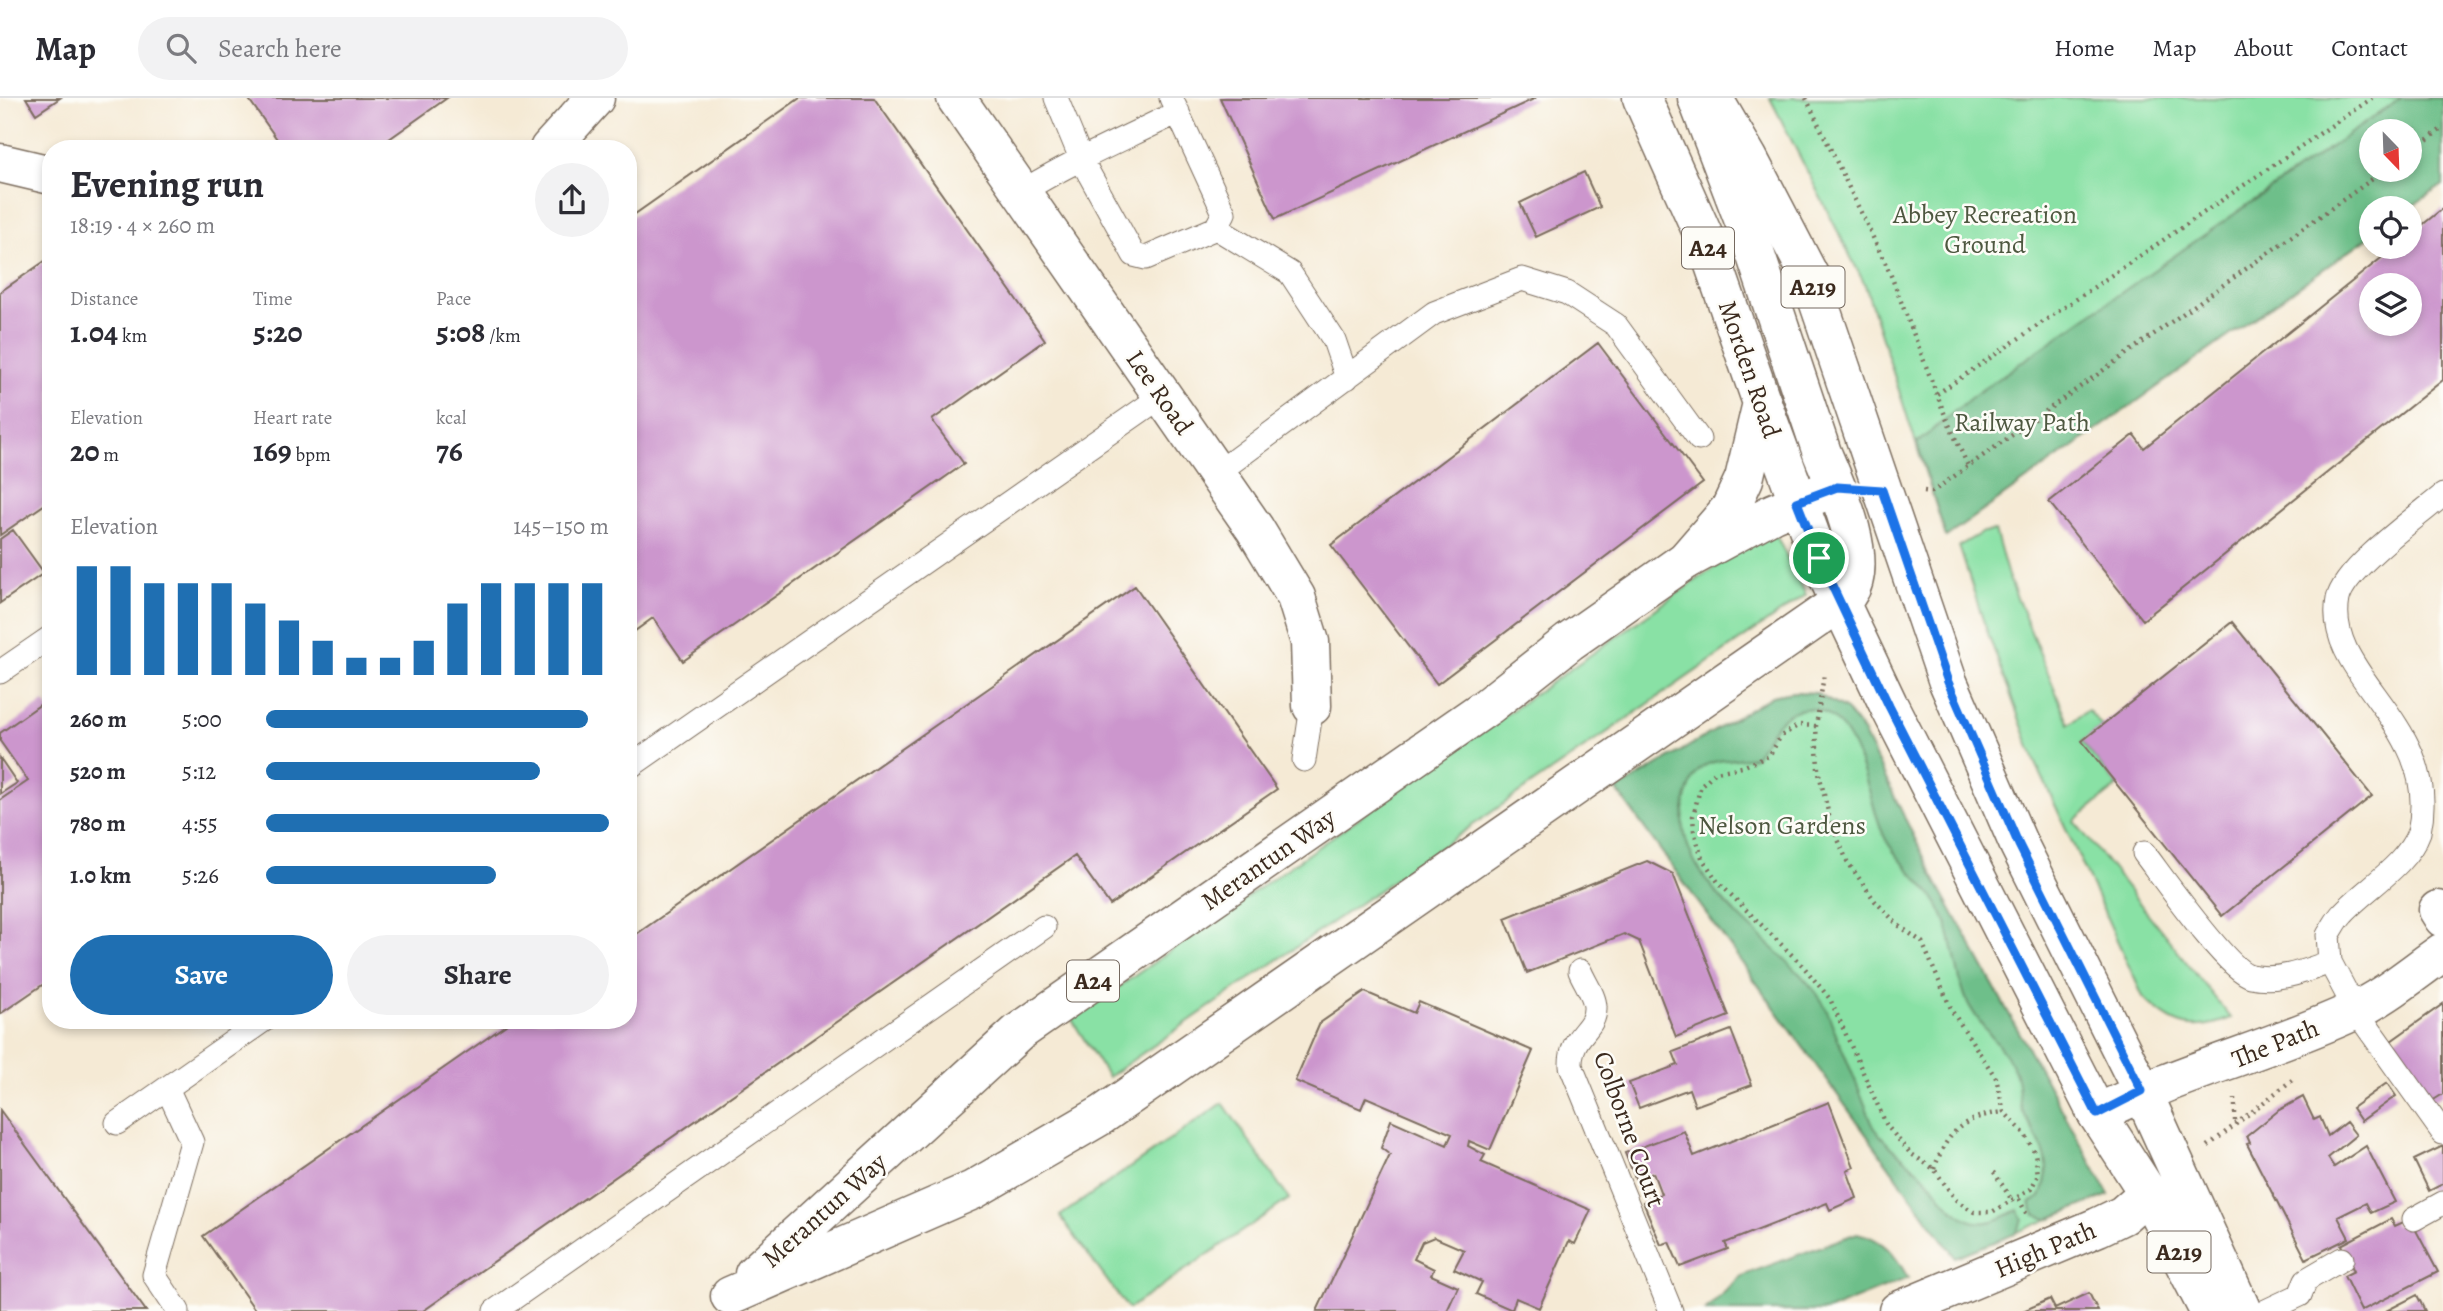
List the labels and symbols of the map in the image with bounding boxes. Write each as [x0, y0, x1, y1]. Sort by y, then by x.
north arrow [2359, 119, 2422, 182]
park label: Abbey Recreation Ground [1892, 197, 2077, 262]
road number: A24 [1682, 228, 1734, 268]
road number: A219 [1782, 266, 1844, 308]
street label: Morden Road [1710, 296, 1789, 443]
street label: Lee Road [1118, 343, 1201, 442]
park label: Railway Path [1954, 405, 2090, 440]
pin [1789, 528, 1849, 588]
street label: Merantun Way [1194, 800, 1343, 919]
park label: Nelson Gardens [1698, 808, 1866, 843]
road number: A24 [1067, 960, 1119, 1001]
street label: The Path [2226, 1010, 2324, 1077]
street label: Colborne Court [1585, 1046, 1674, 1212]
street label: Merantun Way [754, 1145, 895, 1276]
street label: High Path [1989, 1212, 2101, 1286]
road number: A219 [2148, 1232, 2210, 1272]

